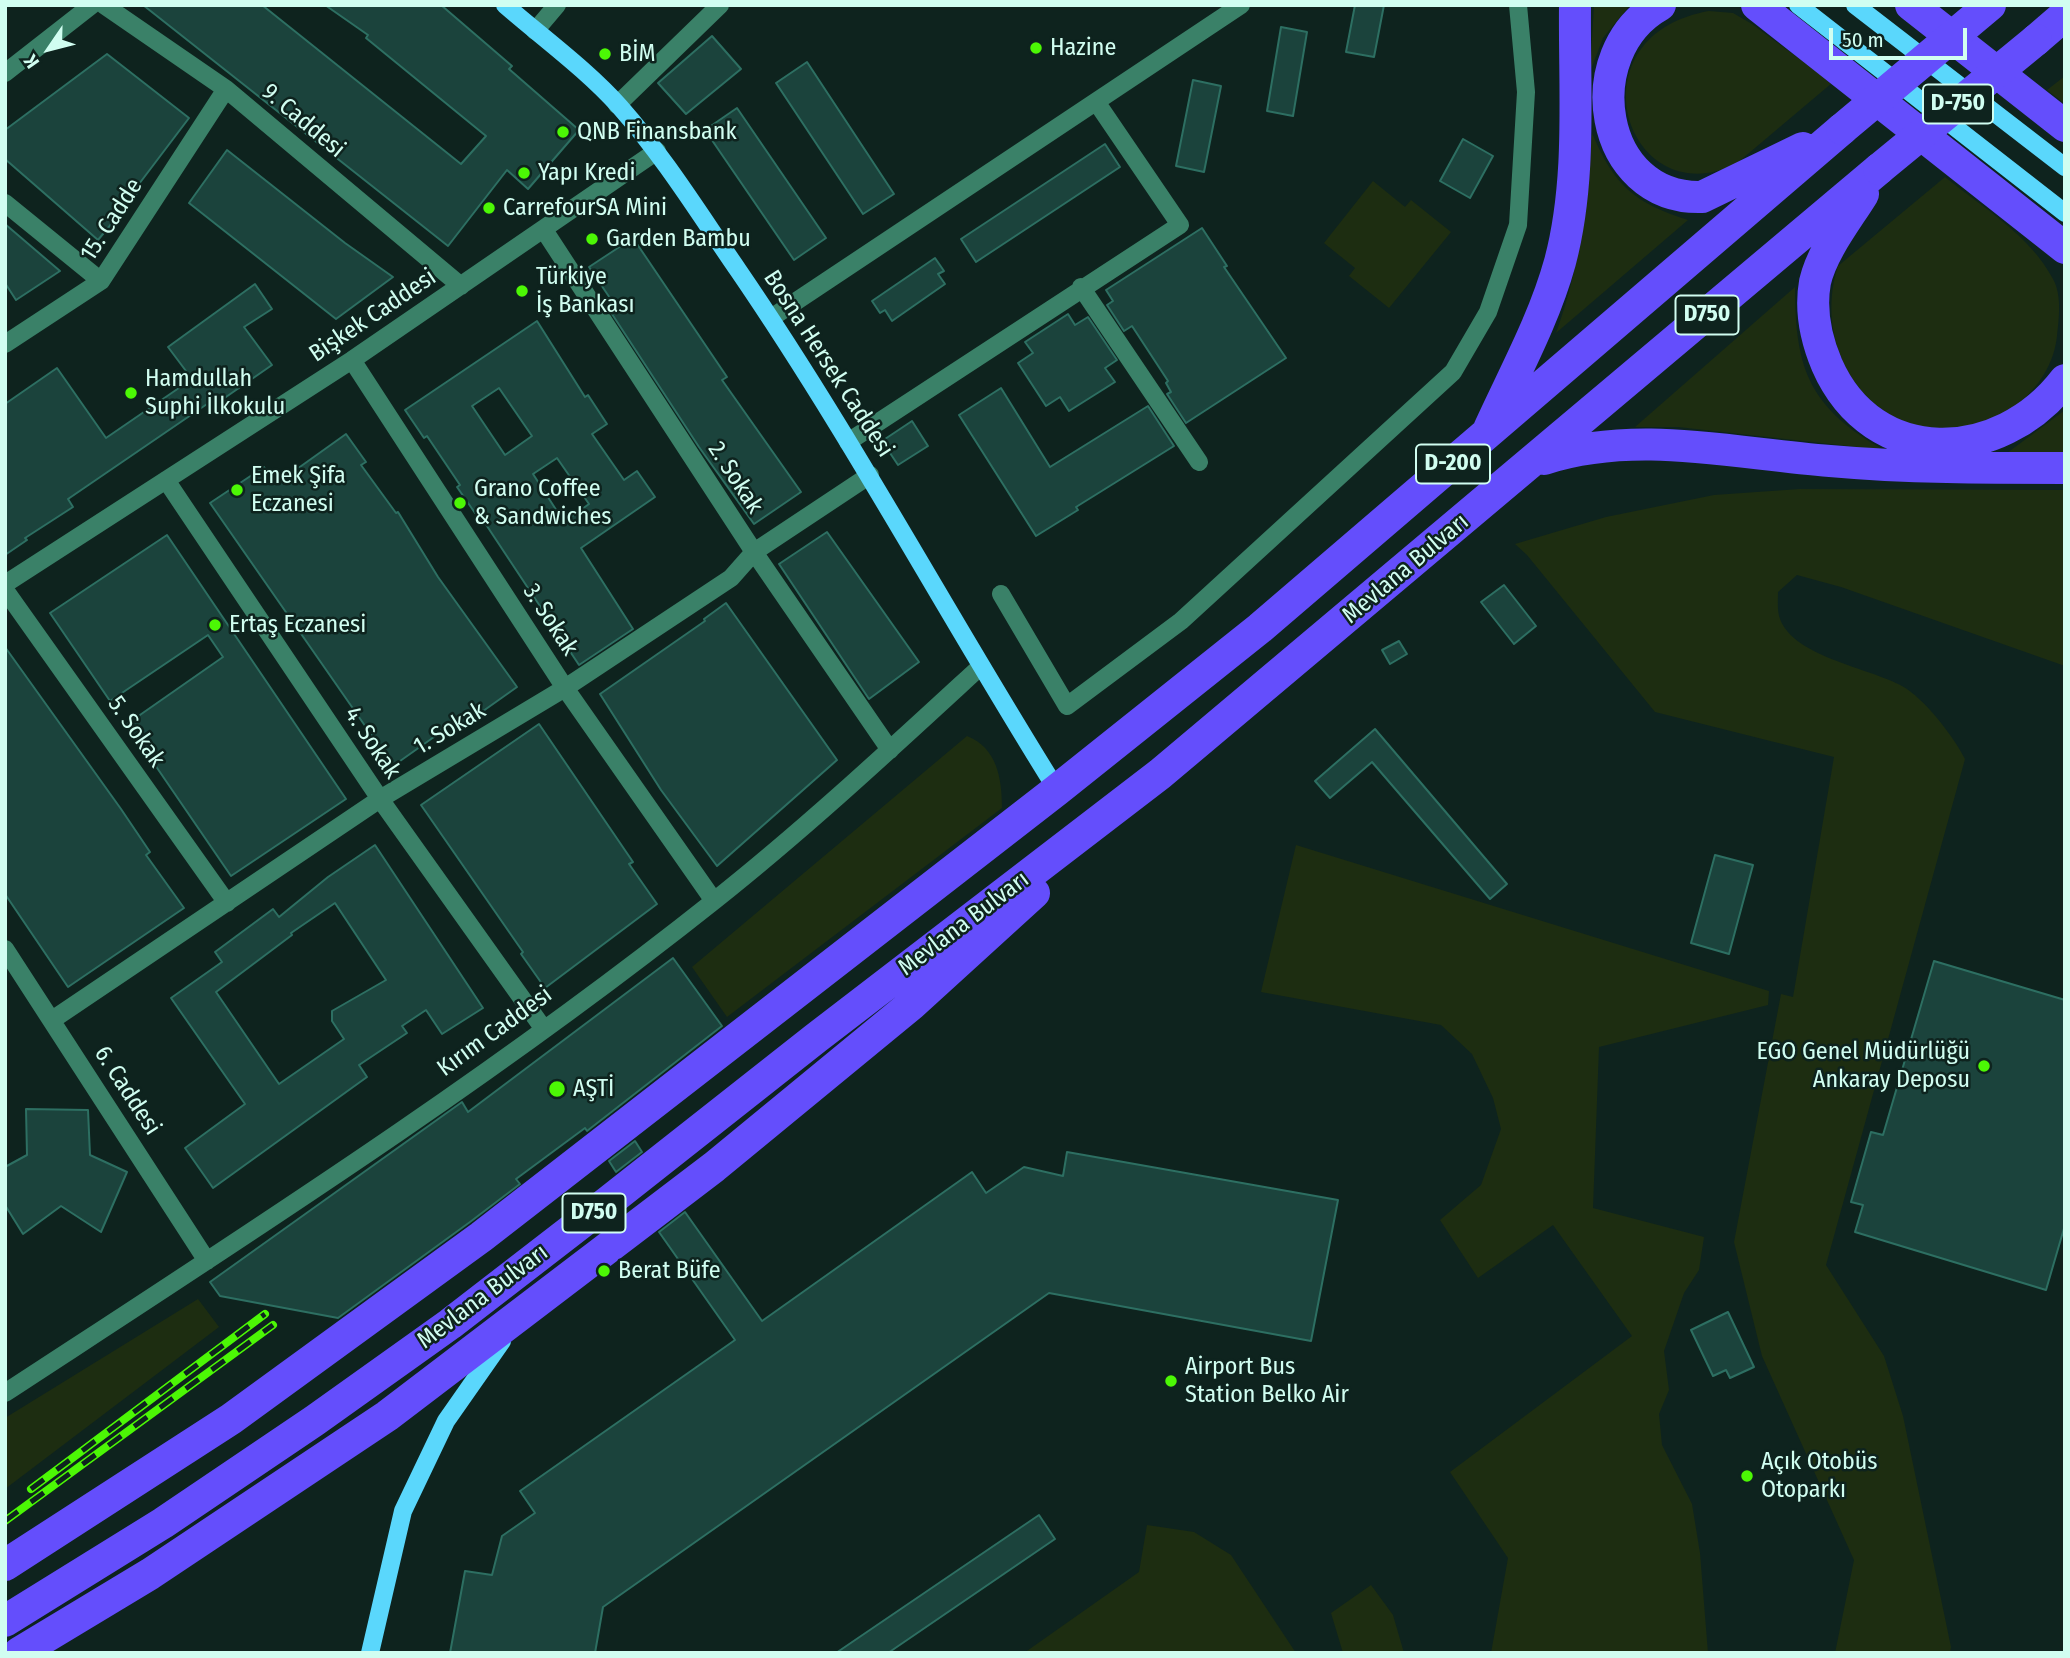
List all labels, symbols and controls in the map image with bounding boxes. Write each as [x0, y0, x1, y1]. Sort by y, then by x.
north arrow [14, 14, 84, 84]
scale bar [1832, 14, 1970, 58]
text: 50 m [1842, 27, 1884, 53]
place label: Hazine [1050, 34, 1116, 62]
place label: BİM [619, 40, 655, 68]
marker: Hazine [1028, 40, 1044, 56]
marker: BİM [597, 46, 613, 62]
text: K [19, 50, 44, 72]
street label: 9. Caddesi [255, 78, 351, 164]
road number: D-750 [1923, 85, 1993, 124]
place label: QNB Finansbank [577, 118, 737, 146]
marker: QNB Finansbank [555, 124, 571, 140]
place label: Yapı Kredi [538, 159, 635, 187]
marker: Yapı Kredi [516, 165, 532, 181]
street label: 15. Cadde [75, 173, 149, 267]
place label: CarrefourSA Mini [503, 194, 667, 222]
marker: CarrefourSA Mini [481, 200, 497, 216]
place label: Garden Bambu [606, 225, 751, 253]
marker: Garden Bambu [584, 231, 600, 247]
street label: Bişkek Caddesi [304, 263, 442, 369]
place label: Türkiye İş Bankası [536, 263, 634, 319]
street label: Bosna Hersek Caddesi [757, 265, 899, 463]
marker: Türkiye İş Bankası [514, 283, 530, 299]
road number: D750 [1676, 296, 1738, 334]
place label: Hamdullah Suphi İlkokulu [145, 365, 285, 421]
marker: Hamdullah Suphi İlkokulu [123, 385, 139, 401]
street label: 2. Sokak [701, 437, 769, 519]
road number: D-200 [1416, 445, 1490, 484]
place label: Emek Şifa Eczanesi [251, 462, 346, 518]
place label: Grano Coffee & Sandwiches [474, 475, 612, 531]
marker: Emek Şifa Eczanesi [229, 482, 245, 498]
marker: Grano Coffee & Sandwiches [452, 495, 468, 511]
street label: Mevlana Bulvarı [1337, 508, 1475, 630]
street label: 3. Sokak [516, 579, 584, 661]
place label: Ertaş Eczanesi [229, 611, 366, 639]
marker: Ertaş Eczanesi [207, 617, 223, 633]
street label: 5. Sokak [101, 691, 171, 773]
street label: 1. Sokak [409, 696, 491, 762]
street label: 4. Sokak [338, 702, 406, 784]
street label: Mevlana Bulvarı [893, 866, 1035, 982]
street label: Kırım Caddesi [432, 981, 558, 1083]
place label: EGO Genel Müdürlüğü Ankaray Deposu [1757, 1038, 1970, 1094]
street label: 6. Caddesi [88, 1041, 166, 1141]
marker: EGO Genel Müdürlüğü Ankaray Deposu [1976, 1058, 1992, 1074]
place label: AŞTİ [573, 1075, 614, 1103]
marker: AŞTİ [547, 1079, 567, 1099]
road number: D750 [562, 1194, 626, 1232]
street label: Mevlana Bulvarı [412, 1239, 554, 1355]
place label: Berat Büfe [618, 1257, 721, 1285]
marker: Berat Büfe [596, 1263, 612, 1279]
place label: Airport Bus Station Belko Air [1185, 1353, 1349, 1409]
marker: Airport Bus Station Belko Air [1163, 1373, 1179, 1389]
place label: Açık Otobüs Otoparkı [1761, 1448, 1878, 1504]
marker: Açık Otobüs Otoparkı [1739, 1468, 1755, 1484]

